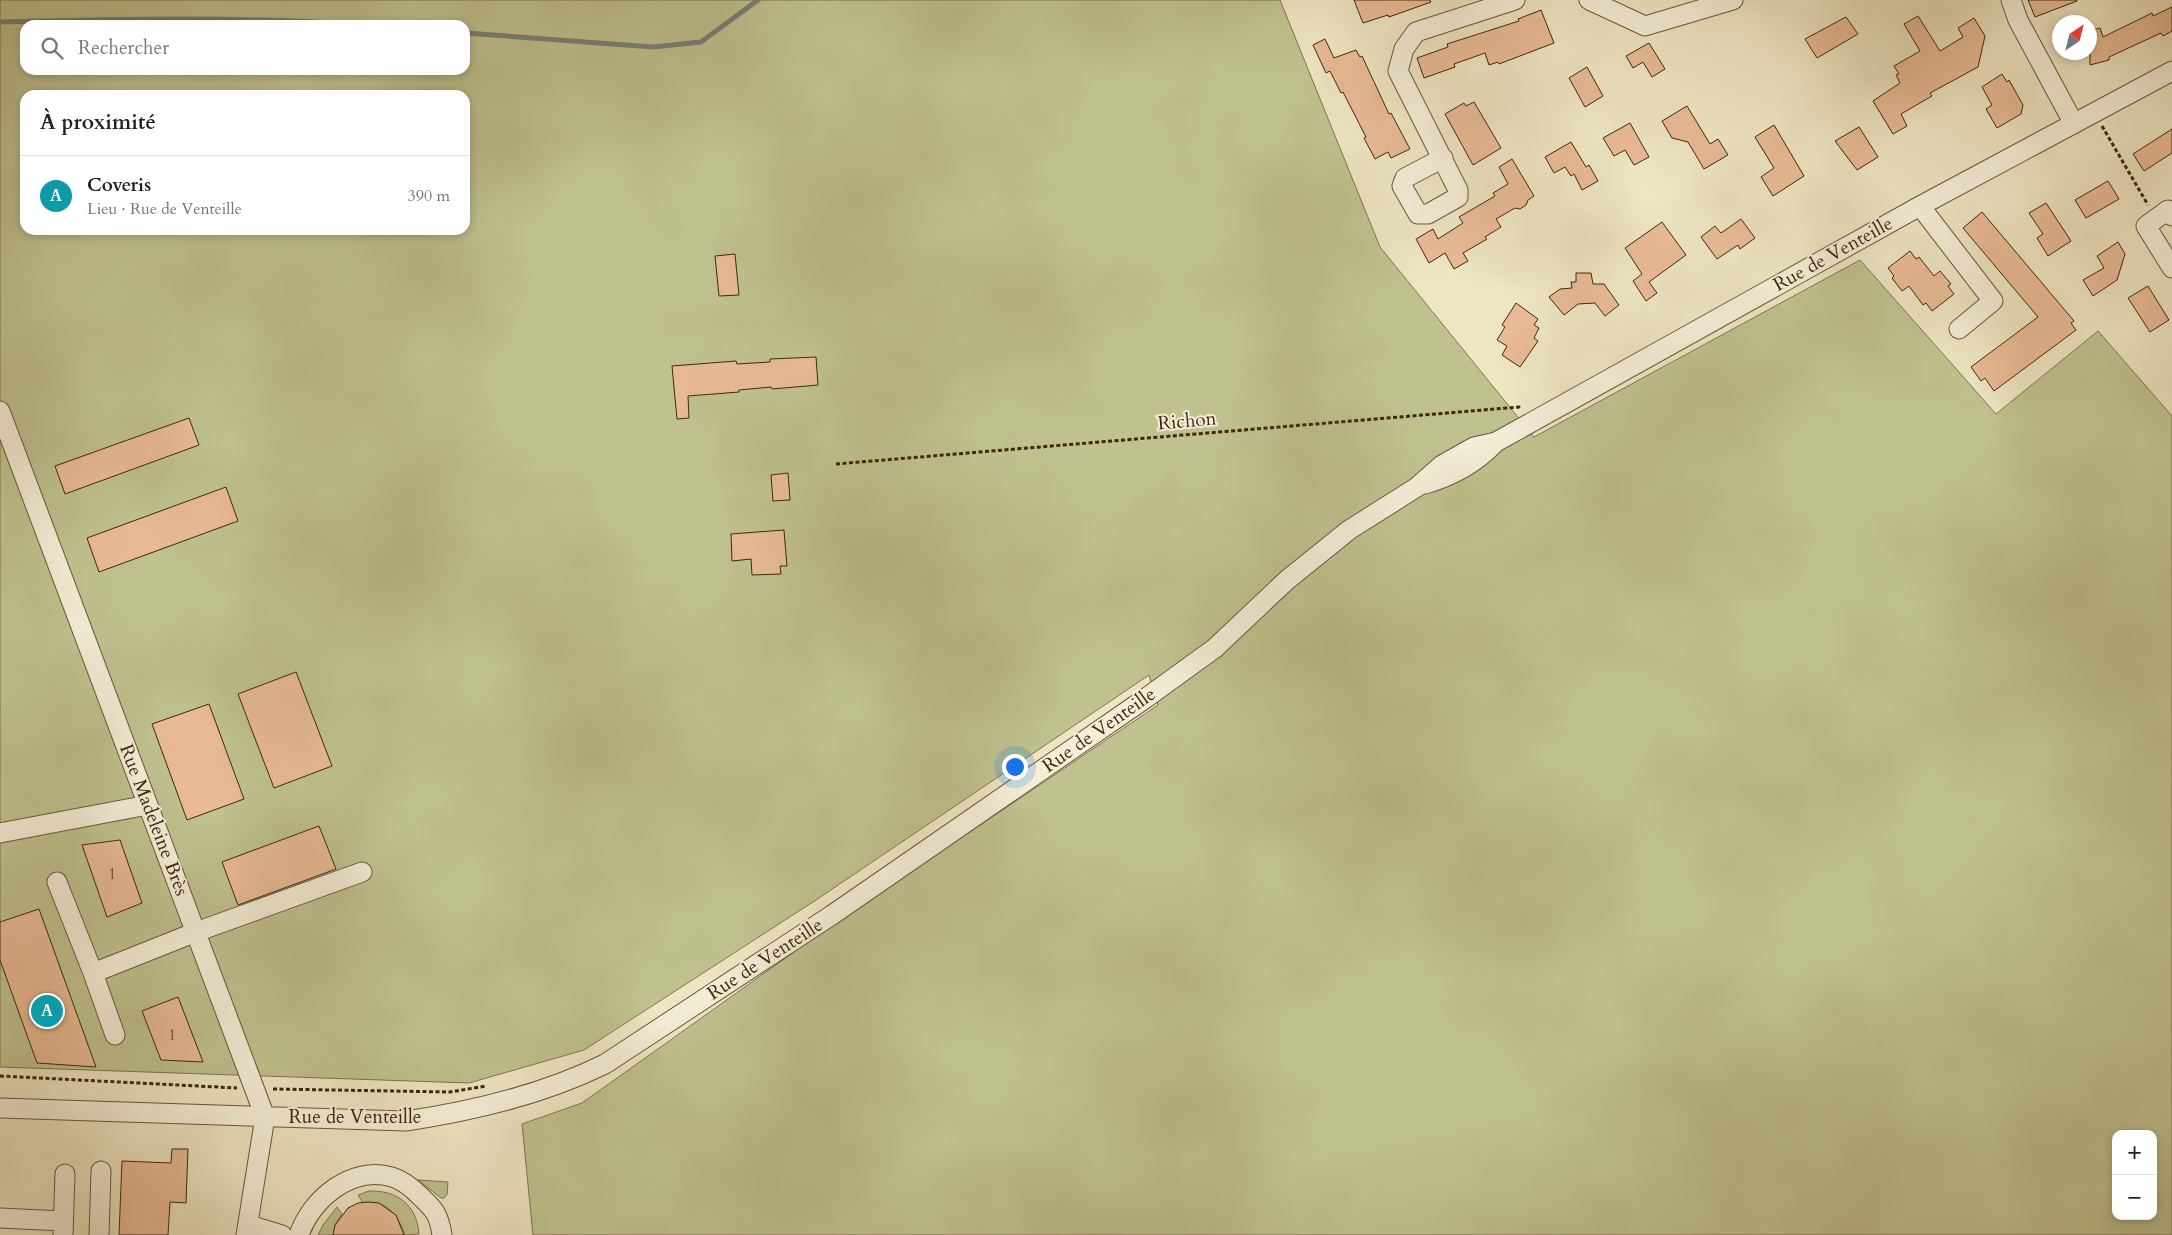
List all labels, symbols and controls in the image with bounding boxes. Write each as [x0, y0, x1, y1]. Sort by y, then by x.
north arrow [2052, 15, 2097, 60]
search box [20, 20, 470, 75]
icon: search [38, 34, 66, 62]
text: Rechercher [78, 35, 169, 61]
text: À proximité [40, 108, 156, 137]
text: Coveris [87, 172, 151, 198]
text: A [50, 185, 62, 207]
text: 390 m [408, 185, 450, 207]
text: Lieu · Rue de Venteille [87, 198, 242, 220]
street label: Rue de Venteille [1769, 210, 1897, 298]
street label: Richon [1157, 405, 1218, 437]
street label: Rue de Venteille [1037, 681, 1161, 779]
street label: Rue Madeleine Brès [113, 740, 195, 900]
your location [1002, 754, 1028, 780]
house number: 1 [108, 863, 116, 885]
street label: Rue de Venteille [702, 912, 828, 1006]
pin: A [31, 992, 63, 1030]
house number: 1 [168, 1024, 176, 1046]
street label: Rue de Venteille [289, 1104, 421, 1130]
map controls [2112, 1130, 2157, 1220]
button: + [2112, 1130, 2157, 1175]
button: − [2112, 1175, 2157, 1220]

